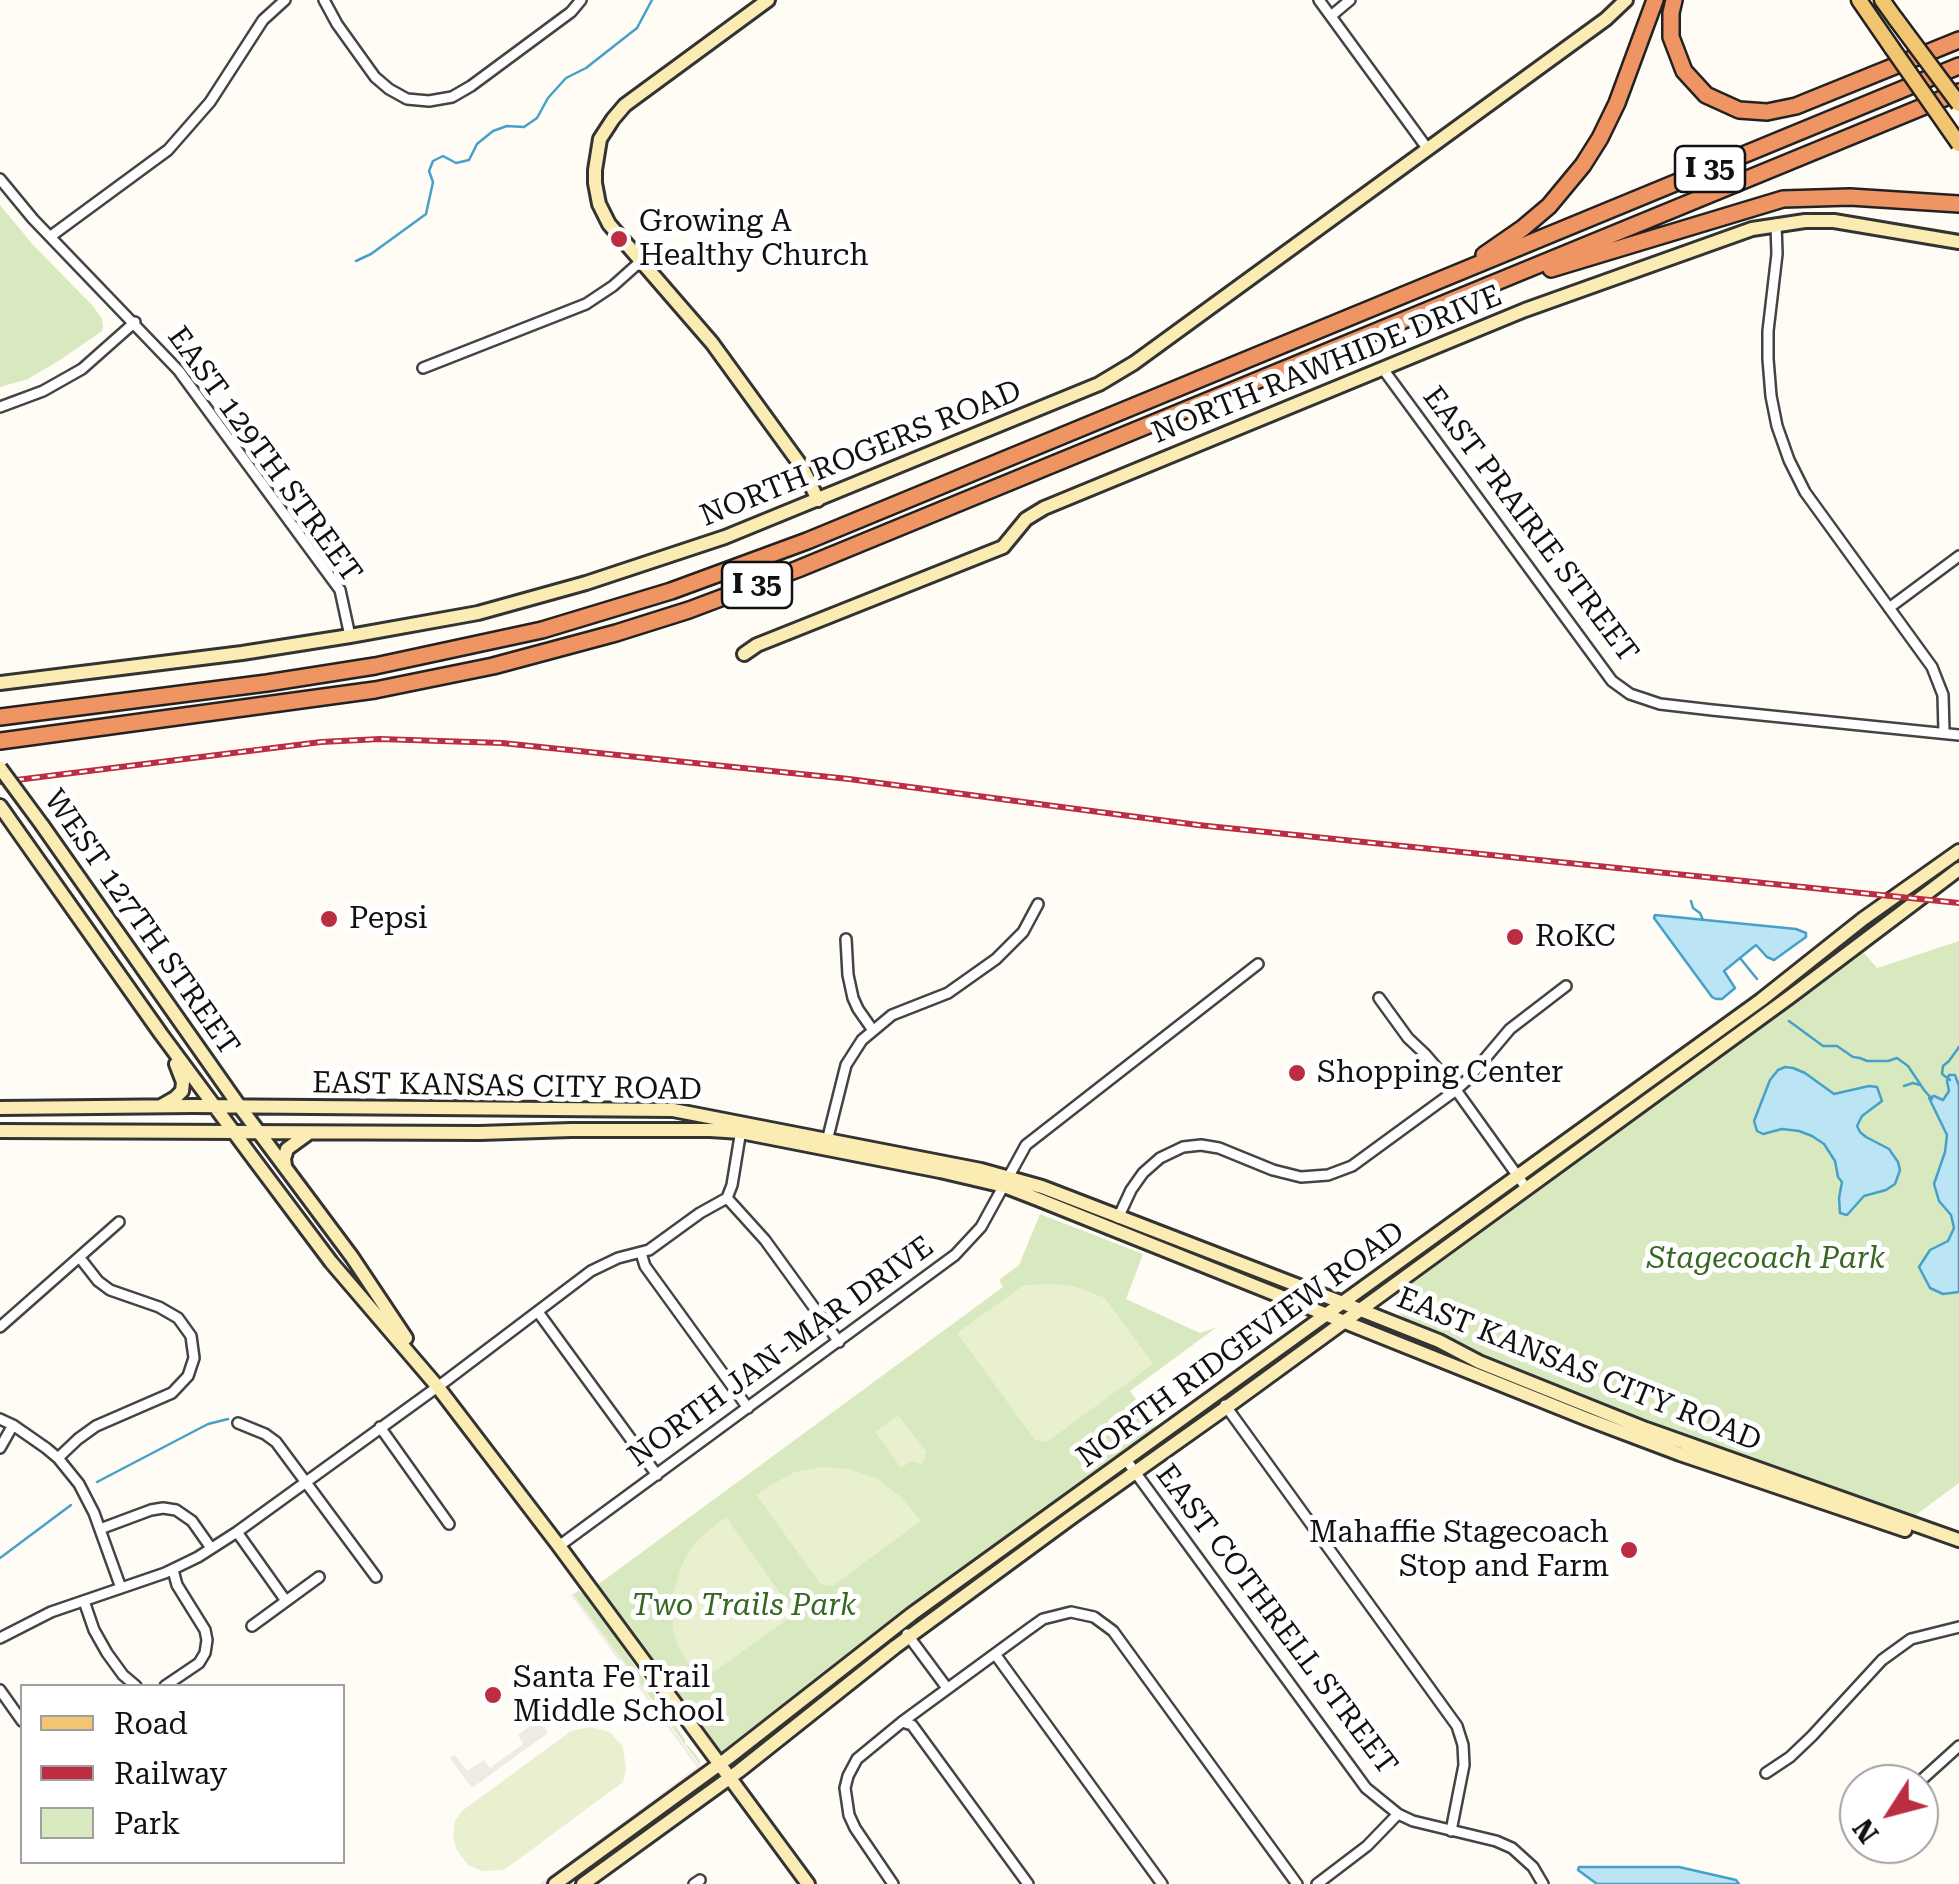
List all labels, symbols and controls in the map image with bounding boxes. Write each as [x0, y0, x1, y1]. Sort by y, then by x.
road number: I 35 [1675, 146, 1745, 192]
place label: Growing A Healthy Church [639, 204, 869, 274]
marker: Growing A Healthy Church [608, 228, 630, 250]
street label: NORTH RAWHIDE DRIVE [1147, 278, 1507, 452]
street label: EAST 129TH STREET [159, 320, 369, 590]
street label: NORTH ROGERS ROAD [695, 373, 1027, 535]
street label: EAST PRAIRIE STREET [1415, 380, 1645, 670]
road number: I 35 [722, 562, 792, 608]
street label: WEST 127TH STREET [36, 783, 246, 1063]
place label: Pepsi [349, 901, 428, 937]
marker: Pepsi [318, 908, 340, 930]
place label: RoKC [1535, 919, 1616, 955]
marker: RoKC [1504, 926, 1526, 948]
place label: Shopping Center [1317, 1055, 1563, 1091]
marker: Shopping Center [1286, 1062, 1308, 1084]
street label: EAST KANSAS CITY ROAD [312, 1066, 702, 1108]
street label: NORTH RIDGEVIEW ROAD [1070, 1214, 1412, 1476]
street label: NORTH JAN-MAR DRIVE [621, 1229, 941, 1475]
park label: Stagecoach Park [1647, 1241, 1885, 1277]
street label: EAST KANSAS CITY ROAD [1392, 1280, 1766, 1460]
street label: EAST COTHRELL STREET [1148, 1458, 1404, 1782]
place label: Mahaffie Stagecoach Stop and Farm [1309, 1515, 1609, 1586]
marker: Mahaffie Stagecoach Stop and Farm [1618, 1539, 1640, 1561]
park label: Two Trails Park [632, 1588, 856, 1624]
place label: Santa Fe Trail Middle School [513, 1660, 724, 1730]
legend [20, 1684, 345, 1864]
marker: Santa Fe Trail Middle School [482, 1684, 504, 1706]
text: Road [114, 1706, 188, 1741]
text: Railway [114, 1756, 227, 1791]
north arrow [1839, 1764, 1939, 1864]
text: Park [114, 1806, 180, 1841]
text: N [1846, 1812, 1886, 1849]

